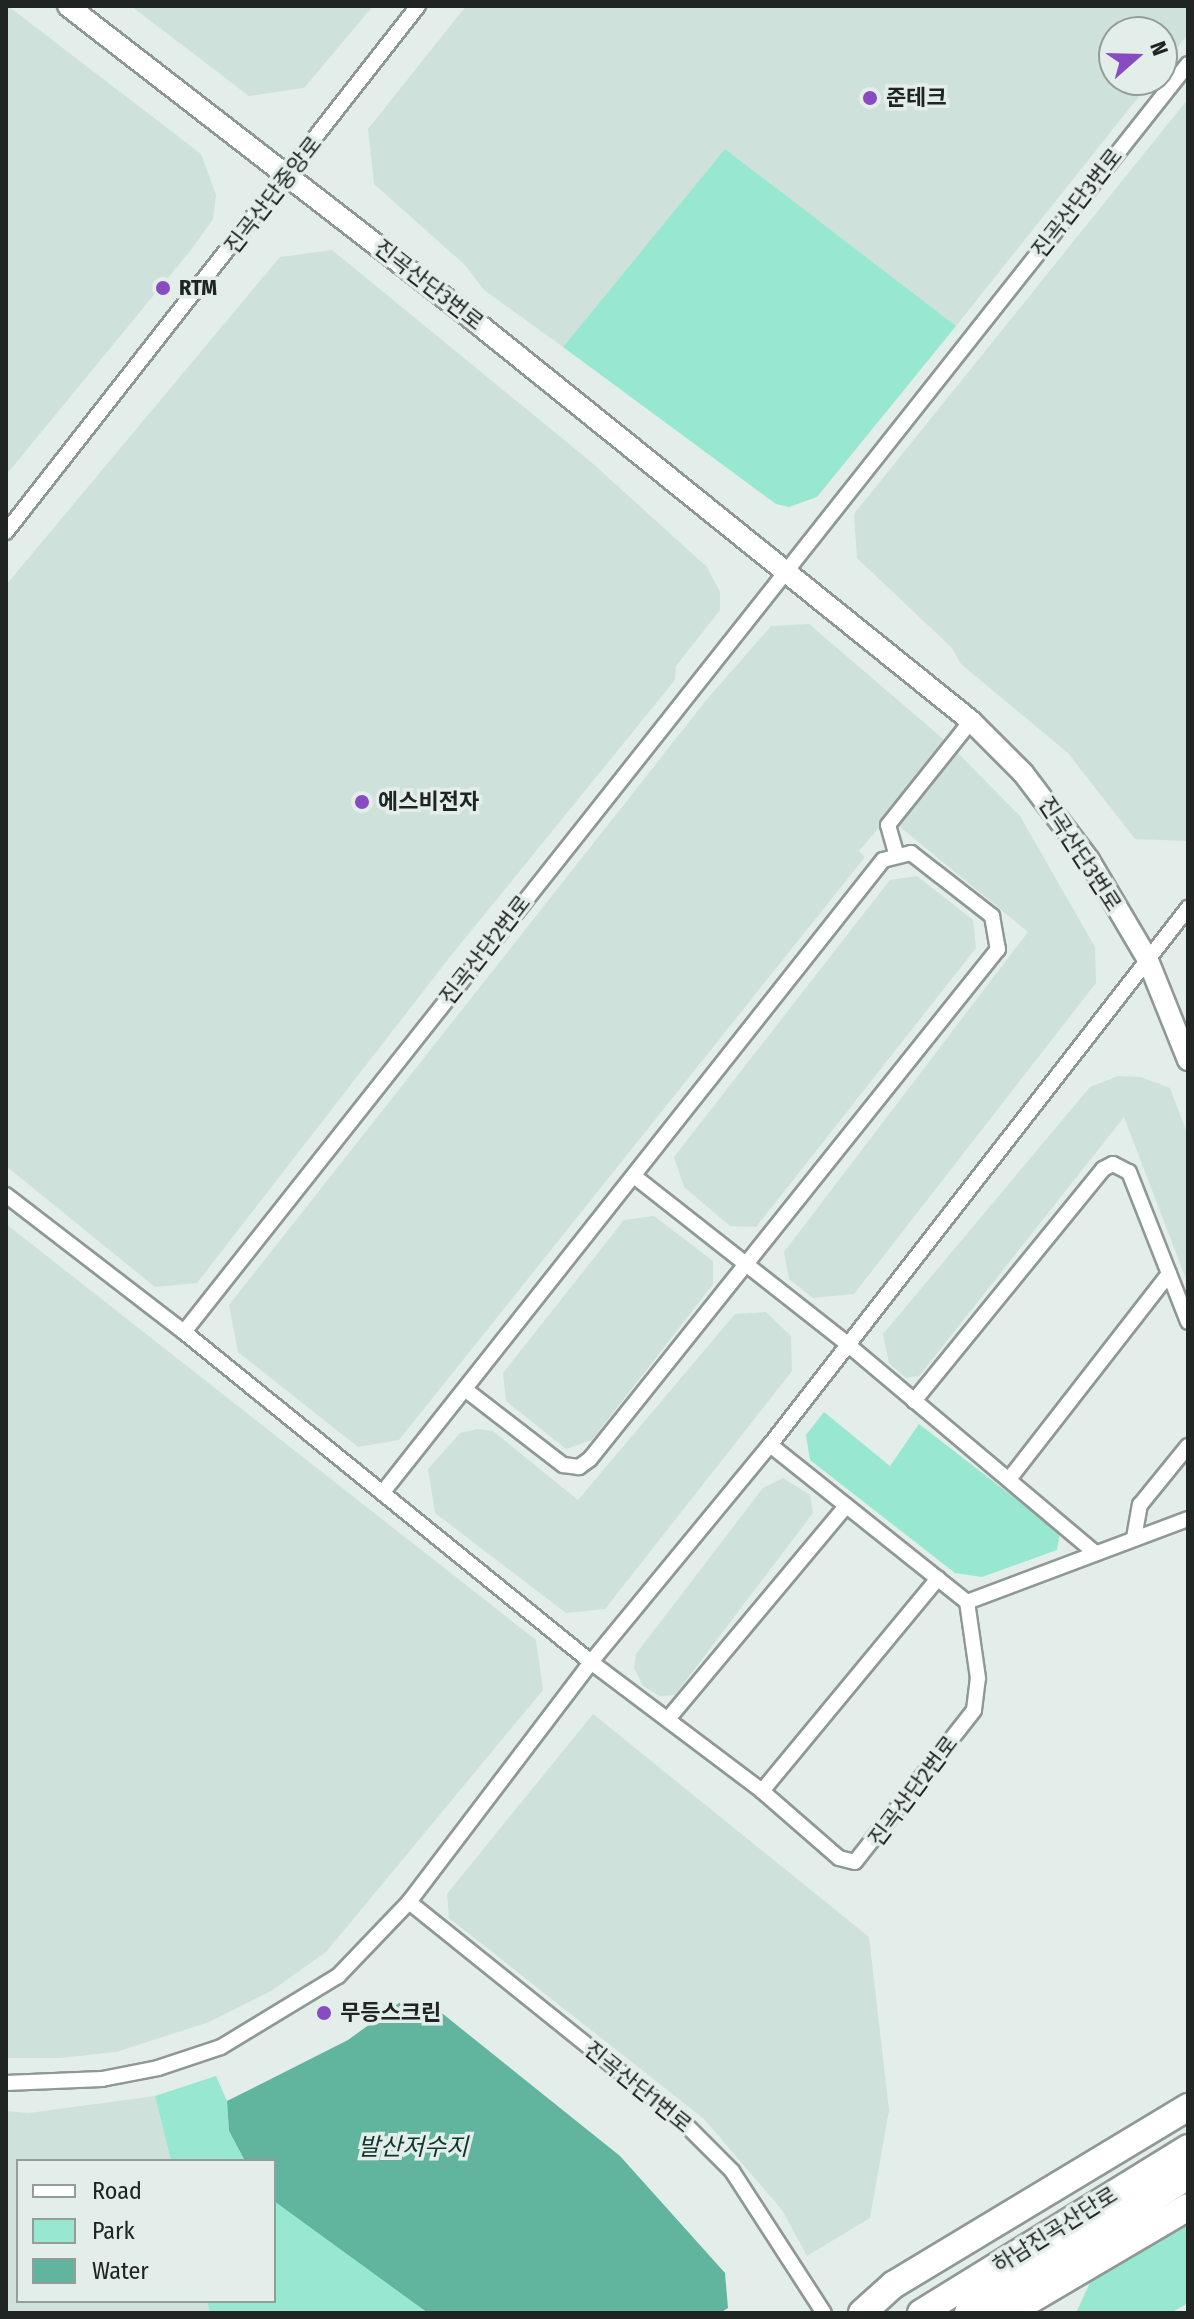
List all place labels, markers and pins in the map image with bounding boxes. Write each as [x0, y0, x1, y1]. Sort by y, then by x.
place label: 준테크 [886, 85, 947, 111]
marker: 준테크 [861, 89, 879, 107]
place label: RTM [179, 275, 217, 301]
marker: RTM [154, 279, 172, 297]
place label: 에스비전자 [378, 789, 479, 815]
marker: 에스비전자 [353, 793, 371, 811]
place label: 무등스크린 [340, 2000, 441, 2026]
marker: 무등스크린 [315, 2004, 333, 2022]

